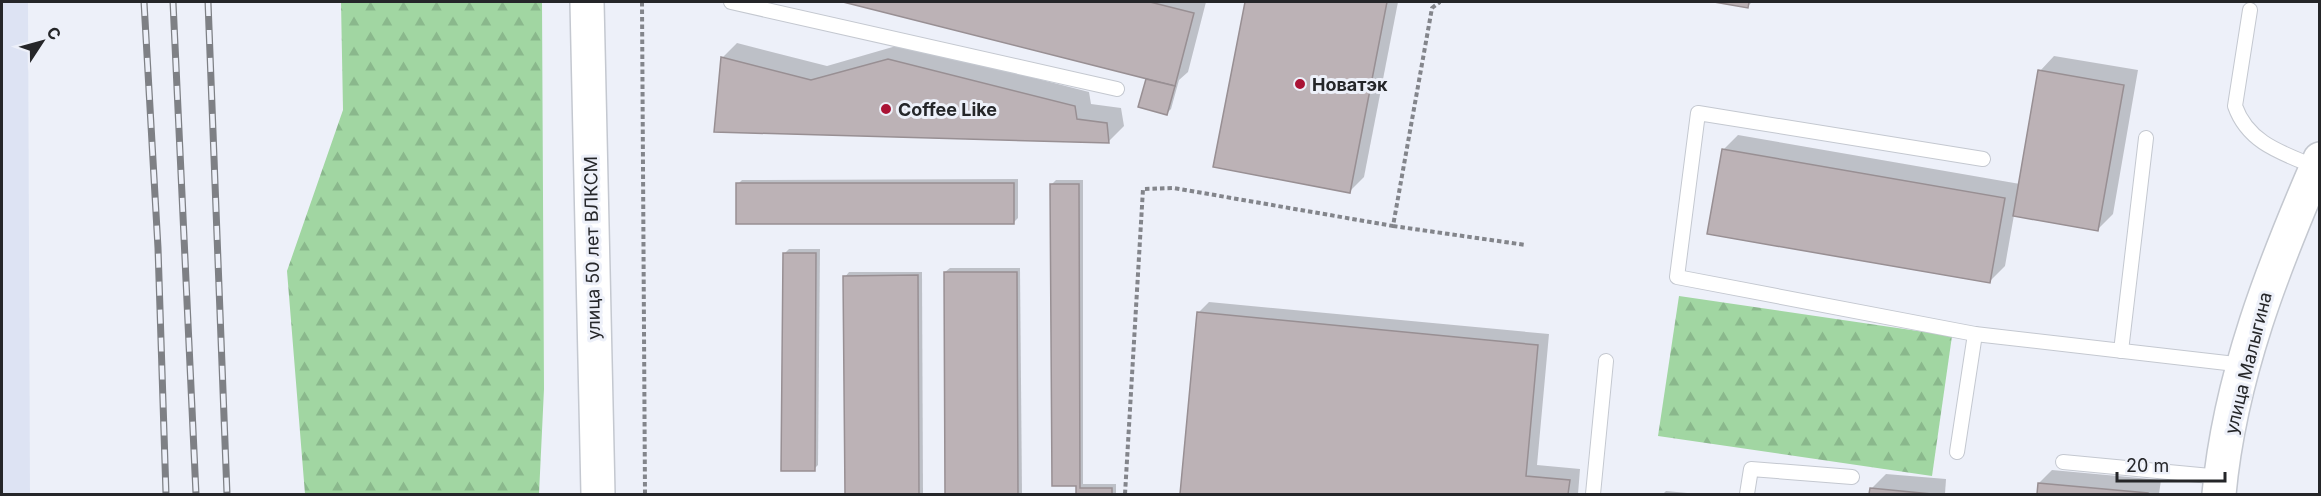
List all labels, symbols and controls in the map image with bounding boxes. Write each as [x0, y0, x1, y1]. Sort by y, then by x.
north arrow [12, 12, 72, 72]
text: С [43, 23, 66, 44]
place label: Новатэк [1312, 74, 1388, 95]
marker: Новатэк [1293, 77, 1307, 91]
place label: Coffee Like [898, 99, 997, 120]
marker: Coffee Like [879, 102, 893, 116]
street label: улица 50 лет ВЛКСМ [580, 156, 604, 340]
street label: улица Малыгина [2220, 290, 2276, 436]
scale bar [2117, 445, 2225, 483]
text: 20 m [2126, 455, 2169, 476]

